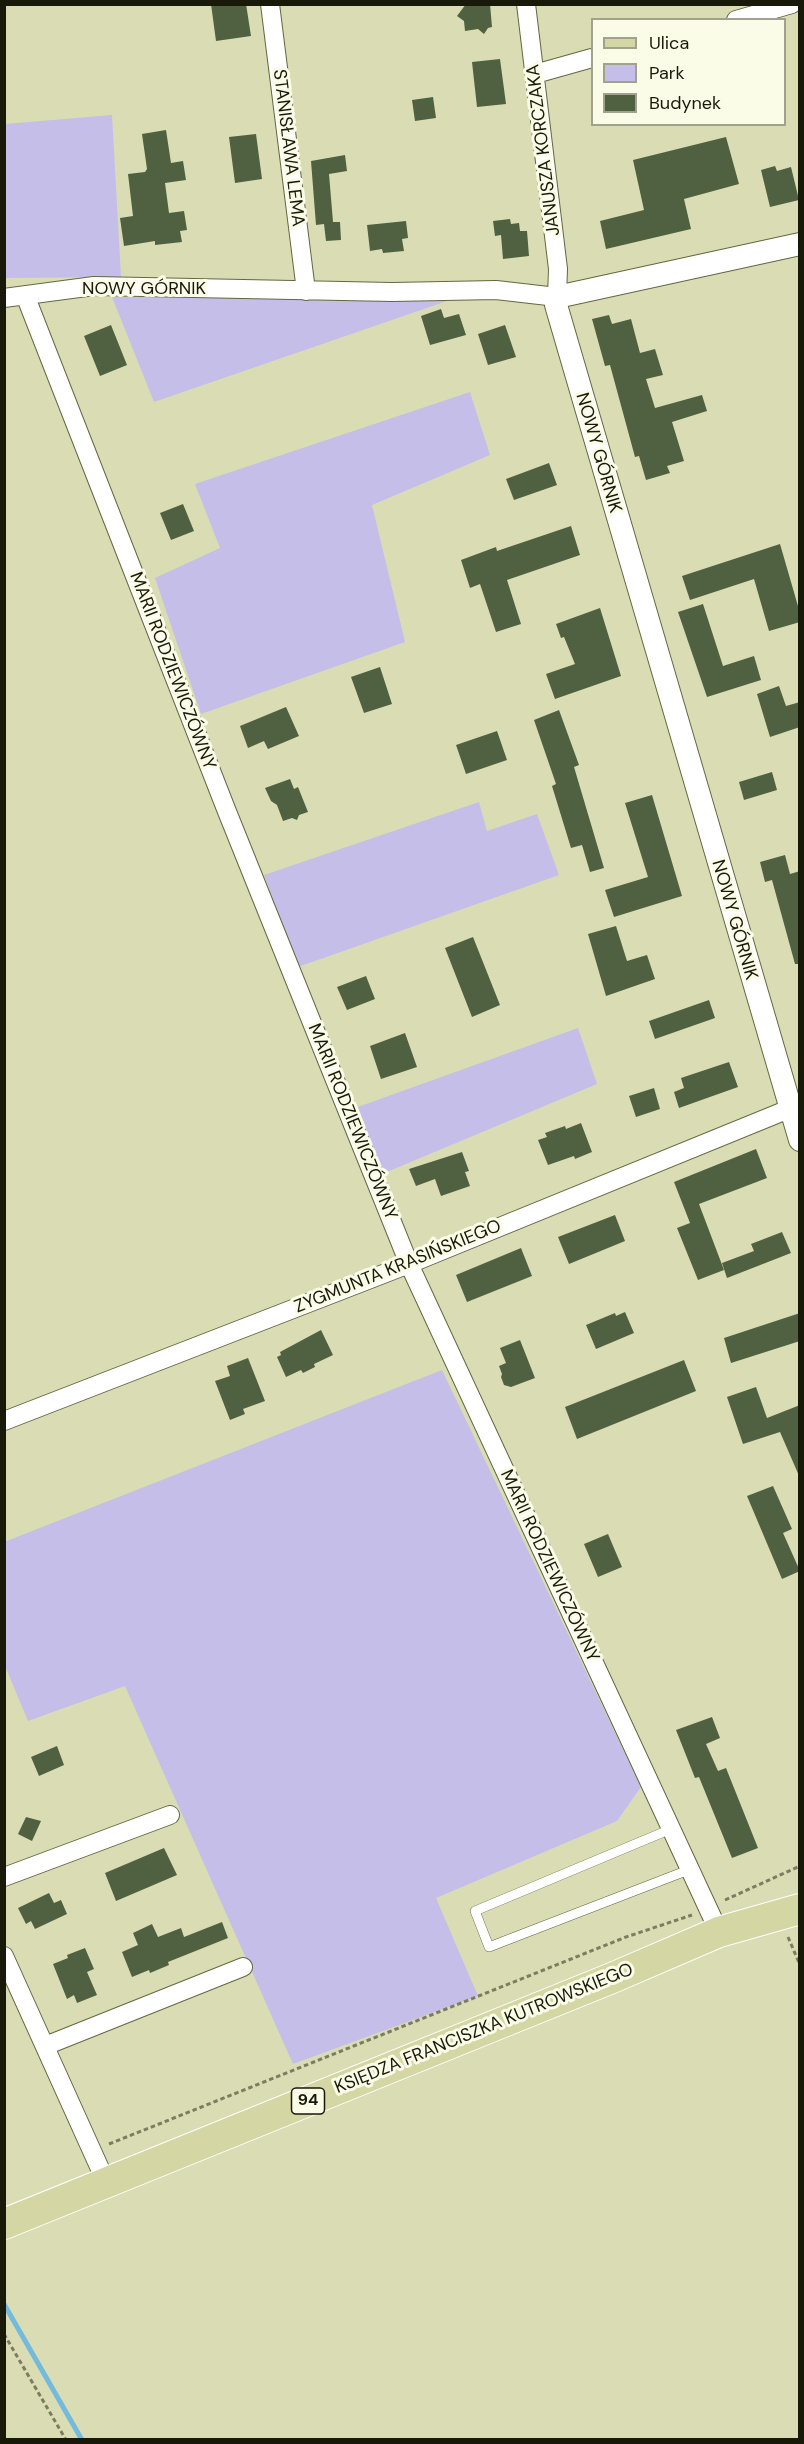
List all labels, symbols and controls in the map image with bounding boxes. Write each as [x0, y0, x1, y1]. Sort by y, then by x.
legend [591, 18, 786, 126]
text: Ulica [649, 31, 689, 55]
text: Park [649, 61, 685, 85]
street label: JANUSZA KORCZAKA [523, 63, 565, 237]
street label: STANISŁAWA LEMA [268, 68, 308, 228]
text: Budynek [649, 91, 721, 115]
street label: NOWY GÓRNIK [82, 278, 206, 300]
street label: NOWY GÓRNIK [571, 390, 625, 516]
street label: MARII RODZIEWICZÓWNY [124, 569, 220, 773]
street label: NOWY GÓRNIK [707, 857, 761, 983]
street label: MARII RODZIEWICZÓWNY [303, 1021, 401, 1223]
street label: ZYGMUNTA KRASIŃSKIEGO [292, 1216, 504, 1318]
street label: MARII RODZIEWICZÓWNY [495, 1466, 603, 1666]
street label: KSIĘDZA FRANCISZKA KUTROWSKIEGO [332, 1959, 636, 2099]
road number: 94 [292, 2088, 324, 2114]

